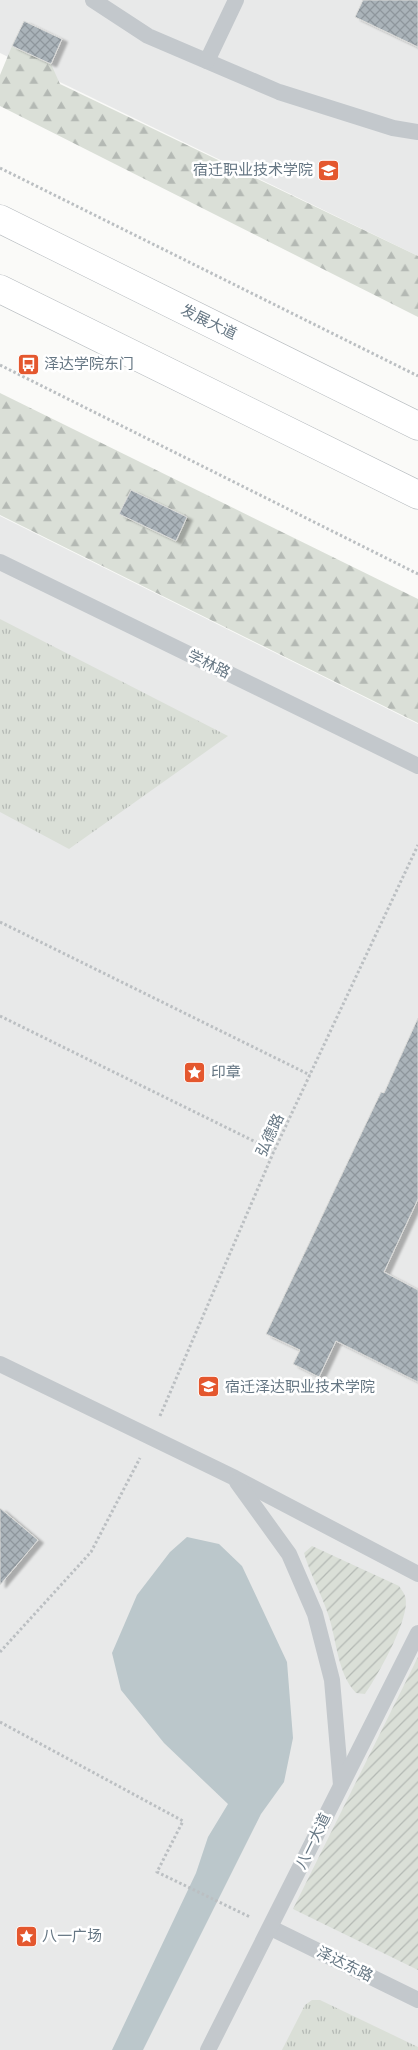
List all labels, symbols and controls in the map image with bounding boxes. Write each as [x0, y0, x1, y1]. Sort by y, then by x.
school or university icon: 宿迁职业技术学院 [317, 158, 341, 182]
place label: 宿迁职业技术学院 [193, 161, 313, 179]
street label: 发展大道 [178, 301, 240, 343]
bus stop icon: 泽达学院东门 [16, 352, 40, 376]
place label: 泽达学院东门 [44, 355, 134, 373]
street label: 学林路 [185, 646, 233, 682]
place icon: 印章 [183, 1060, 207, 1084]
place label: 印章 [211, 1063, 241, 1081]
street label: 弘德路 [252, 1111, 288, 1159]
school or university icon: 宿迁泽达职业技术学院 [197, 1375, 221, 1399]
place label: 宿迁泽达职业技术学院 [225, 1378, 375, 1396]
street label: 八一大道 [292, 1810, 334, 1872]
place icon: 八一广场 [14, 1924, 38, 1948]
place label: 八一广场 [42, 1927, 102, 1945]
street label: 泽达东路 [314, 1943, 376, 1985]

